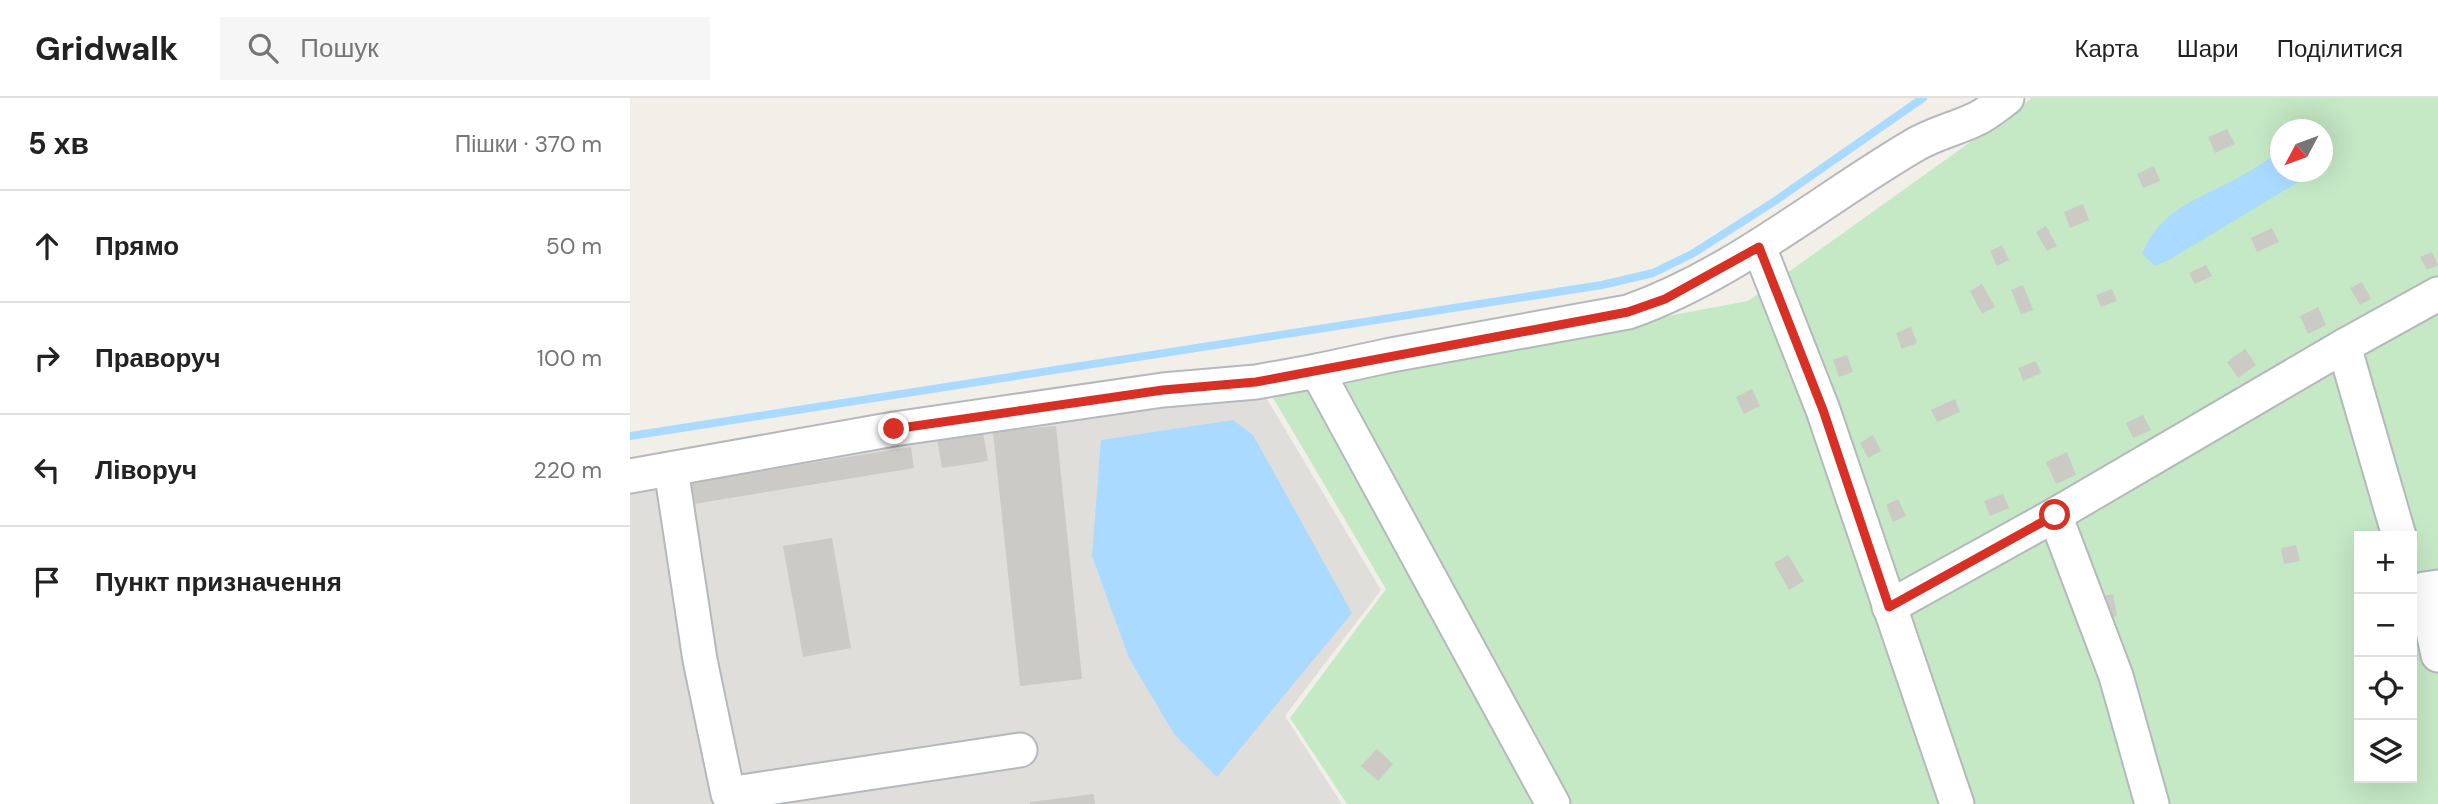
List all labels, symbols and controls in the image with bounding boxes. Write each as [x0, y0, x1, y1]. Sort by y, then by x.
search box [220, 17, 710, 80]
text: Gridwalk [35, 27, 178, 70]
icon: search [244, 29, 282, 67]
text: Пошук [300, 31, 379, 65]
text: Карта [2074, 33, 2139, 64]
text: Шари [2177, 33, 2239, 64]
text: Поділитися [2277, 33, 2403, 64]
north arrow [2270, 119, 2333, 182]
text: 5 хв [28, 124, 89, 163]
text: Пішки · 370 m [455, 129, 602, 159]
icon: ahead [28, 227, 66, 265]
text: Прямо [95, 229, 179, 263]
text: 50 m [546, 231, 602, 261]
icon: right [28, 339, 66, 377]
text: Праворуч [95, 341, 221, 375]
text: 100 m [537, 343, 602, 373]
route end [878, 413, 909, 444]
icon: left [28, 451, 66, 489]
text: Ліворуч [95, 453, 197, 487]
text: 220 m [533, 455, 602, 485]
route start [2039, 499, 2070, 530]
map controls [2354, 531, 2417, 783]
button: + [2354, 531, 2417, 594]
icon: arrive [28, 563, 66, 601]
text: Пункт призначення [95, 565, 342, 599]
button: − [2354, 594, 2417, 657]
button: locate [2354, 657, 2417, 720]
button: layers [2354, 720, 2417, 783]

